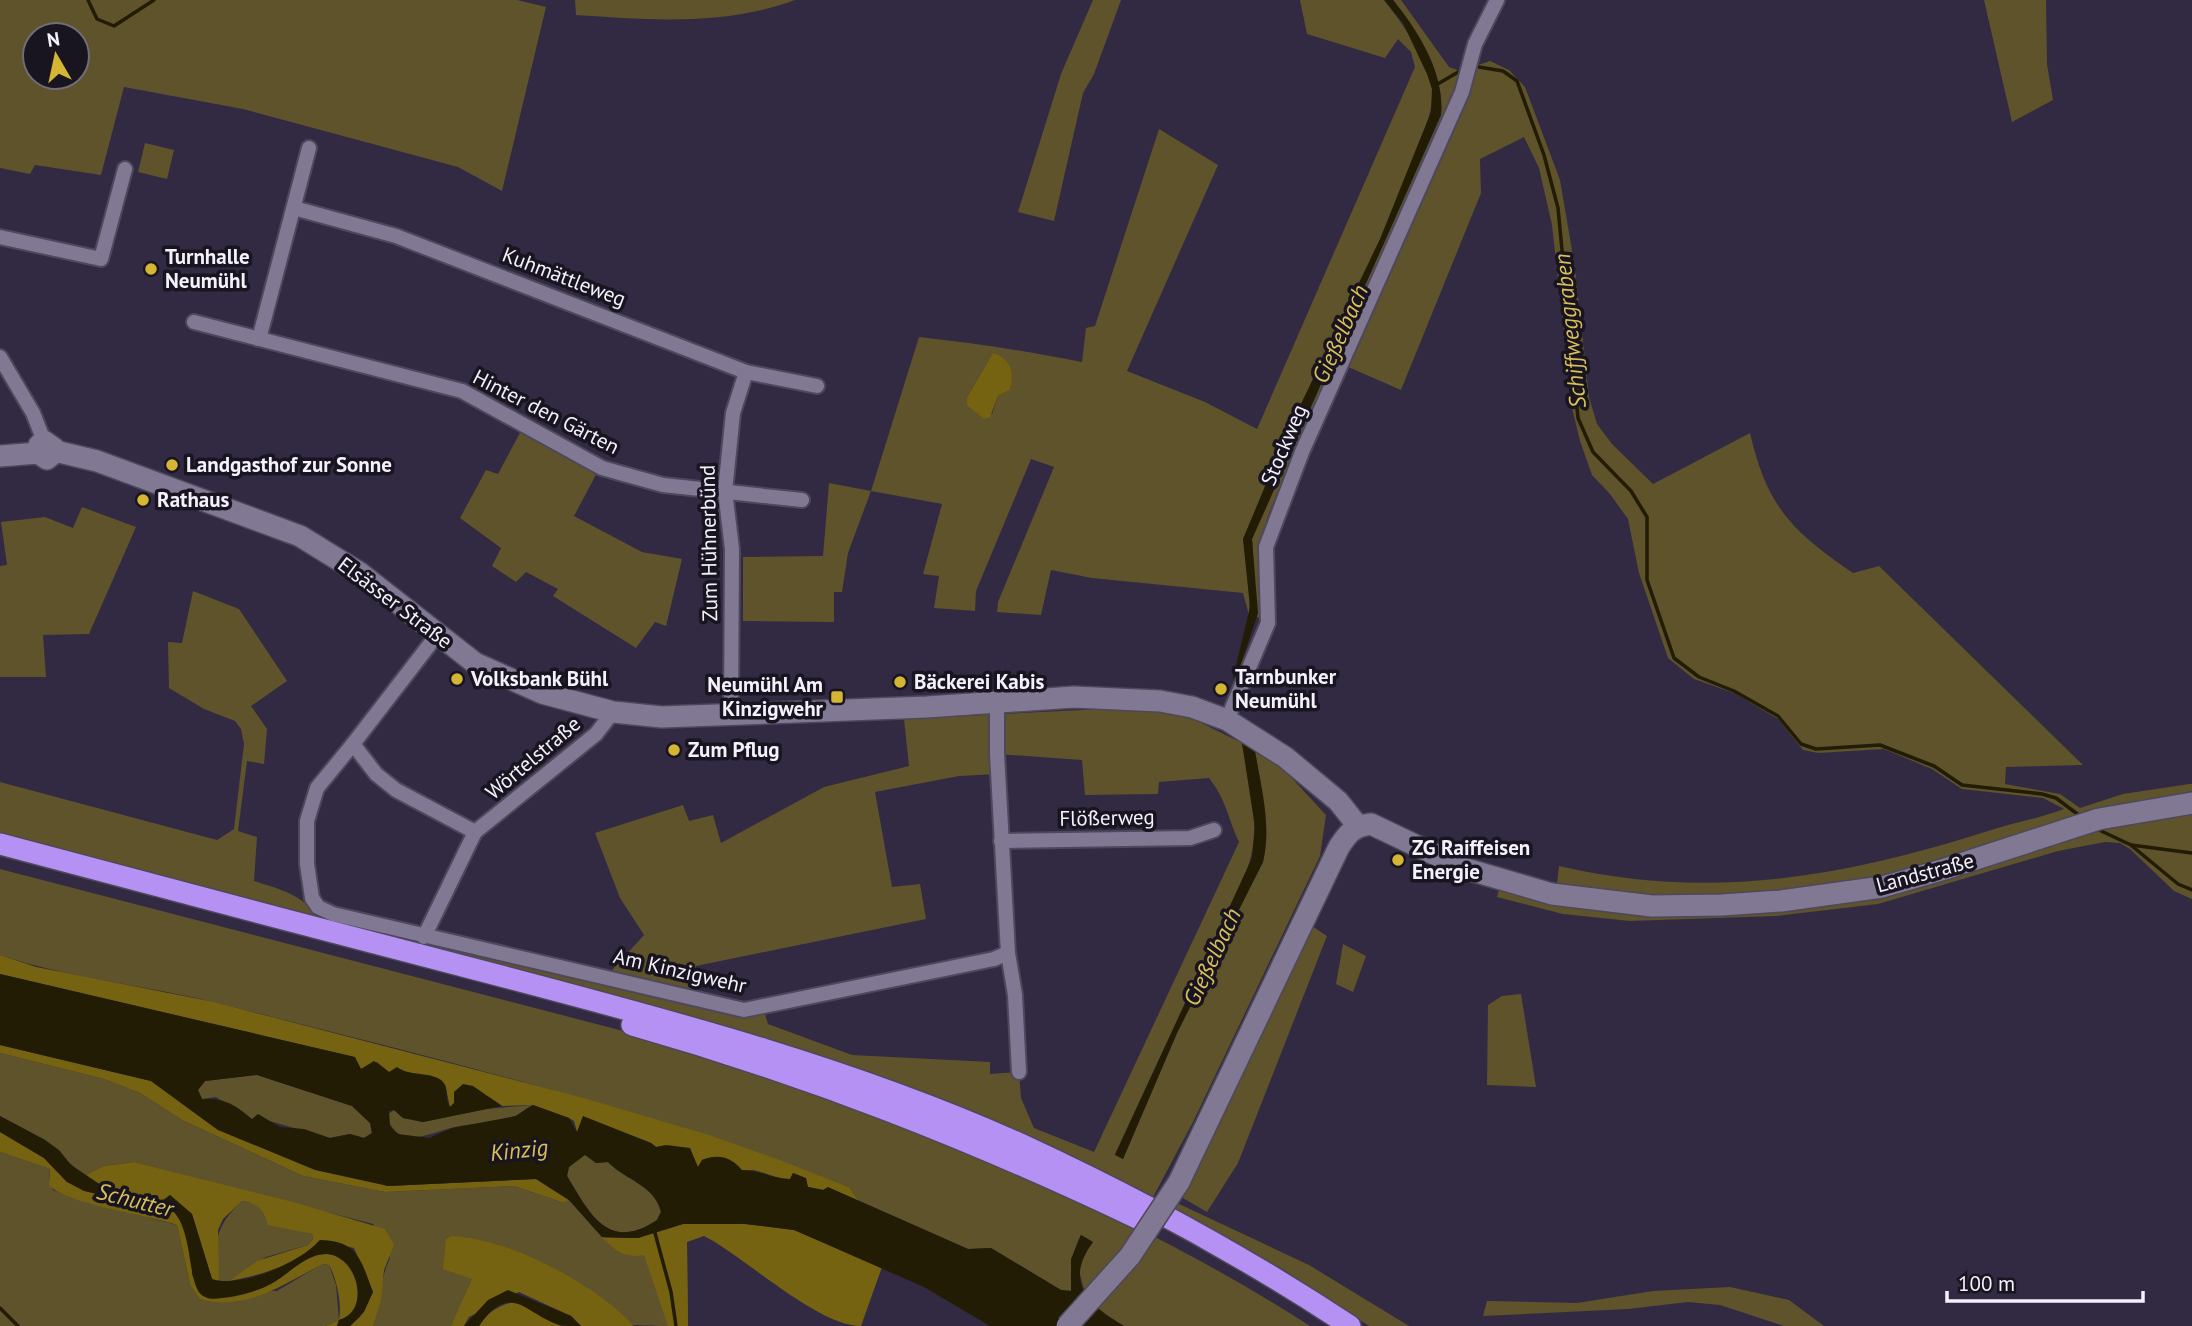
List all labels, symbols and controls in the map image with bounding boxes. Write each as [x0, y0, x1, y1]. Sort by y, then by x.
north arrow [21, 21, 91, 91]
text: N [45, 26, 61, 52]
street label: Kuhmättleweg [499, 241, 630, 312]
place label: Turnhalle Neumühl [165, 243, 250, 294]
water label: Schiffweggraben [1547, 252, 1592, 410]
marker: Turnhalle Neumühl [143, 261, 159, 277]
water label: Gießelbach [1305, 280, 1374, 388]
street label: Hinter den Gärten [469, 363, 624, 460]
street label: Stockweg [1254, 400, 1313, 490]
place label: Landgasthof zur Sonne [186, 451, 392, 478]
marker: Landgasthof zur Sonne [164, 457, 180, 473]
street label: Zum Hühnerbünd [694, 464, 723, 622]
place label: Rathaus [157, 486, 230, 513]
marker: Rathaus [135, 492, 151, 508]
street label: Elsässer Straße [333, 551, 458, 655]
place label: Tarnbunker Neumühl [1235, 663, 1337, 714]
place label: Volksbank Bühl [470, 665, 609, 692]
place label: Bäckerei Kabis [914, 668, 1045, 695]
marker: Volksbank Bühl [449, 671, 465, 687]
place label: Neumühl Am Kinzigwehr [707, 671, 824, 722]
marker: Bäckerei Kabis [892, 674, 908, 690]
marker: Tarnbunker Neumühl [1213, 681, 1229, 697]
marker: Neumühl Am Kinzigwehr [829, 689, 845, 705]
street label: Wörtelstraße [480, 710, 586, 805]
place label: Zum Pflug [688, 736, 780, 763]
marker: Zum Pflug [666, 742, 682, 758]
street label: Flößerweg [1059, 803, 1155, 832]
place label: ZG Raiffeisen Energie [1412, 834, 1530, 885]
street label: Landstraße [1873, 847, 1977, 899]
marker: ZG Raiffeisen Energie [1390, 852, 1406, 868]
water label: Gießelbach [1176, 903, 1247, 1010]
street label: Am Kinzigwehr [611, 942, 749, 999]
water label: Kinzig [489, 1132, 550, 1167]
water label: Schutter [94, 1176, 178, 1223]
scale bar [1947, 1260, 2143, 1304]
text: 100 m [1958, 1270, 2015, 1297]

